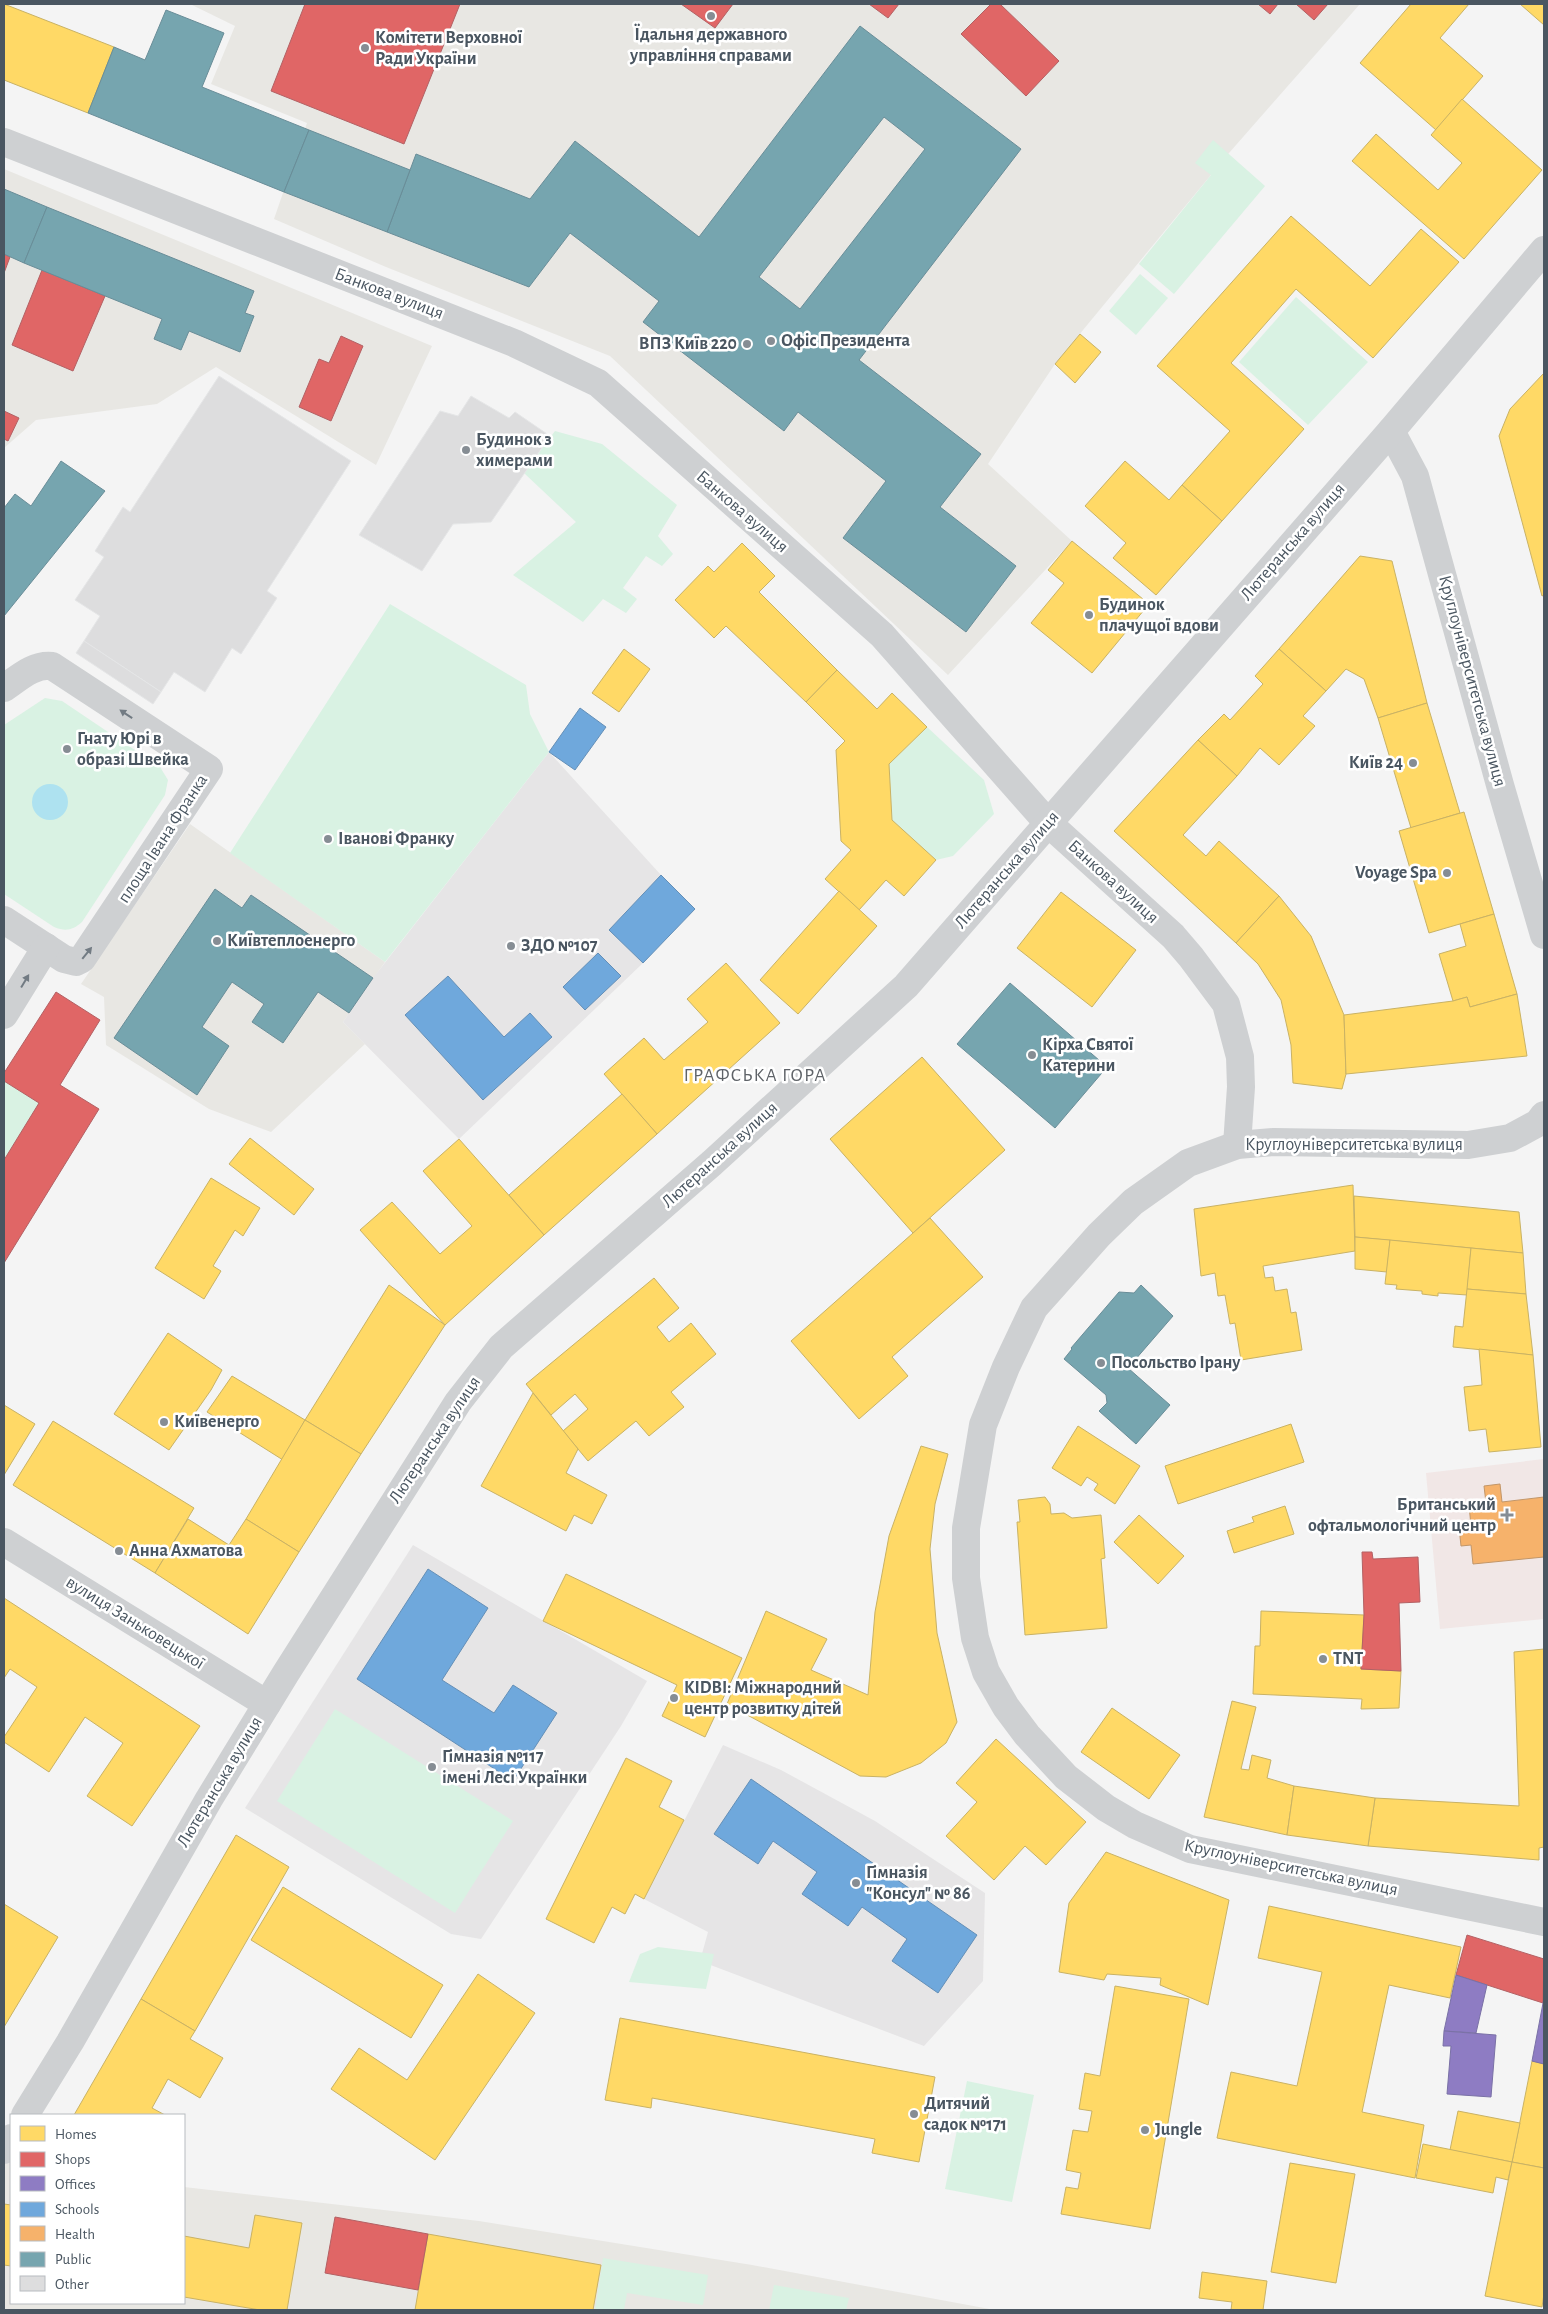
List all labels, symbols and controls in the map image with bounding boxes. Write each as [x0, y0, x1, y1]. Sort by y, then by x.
marker: Їдальня державного управління справами [705, 10, 717, 22]
place label: Їдальня державного управління справами [629, 23, 792, 65]
place label: Комітети Верховної Ради України [375, 29, 523, 68]
marker: Комітети Верховної Ради України [359, 42, 371, 54]
street label: Банкова вулиця [332, 265, 446, 323]
place label: Офіс Президента [781, 332, 911, 350]
place label: ВПЗ Київ 220 [639, 335, 737, 353]
marker: Офіс Президента [765, 335, 777, 347]
marker: ВПЗ Київ 220 [741, 338, 753, 350]
place label: Будинок з химерами [476, 431, 553, 470]
marker: Будинок з химерами [460, 444, 472, 456]
street label: Банкова вулиця [693, 467, 791, 557]
street label: Лютеранська вулиця [1237, 480, 1349, 604]
street label: Круглоуніверситетська вулиця [1435, 573, 1509, 789]
place label: Будинок плачущої вдови [1099, 596, 1219, 635]
marker: Будинок плачущої вдови [1083, 609, 1095, 621]
one-way arrow [119, 709, 133, 719]
place label: Гнату Юрі в образі Швейка [77, 730, 189, 769]
marker: Гнату Юрі в образі Швейка [61, 743, 73, 755]
place label: Київ 24 [1349, 754, 1403, 772]
marker: Київ 24 [1407, 757, 1419, 769]
street label: площа Івана Франка [115, 771, 211, 907]
street label: Лютеранська вулиця [951, 808, 1063, 932]
place label: Іванові Франку [338, 830, 455, 848]
marker: Іванові Франку [322, 833, 334, 845]
street label: Банкова вулиця [1064, 837, 1162, 927]
place label: Voyage Spa [1355, 864, 1437, 882]
marker: Voyage Spa [1441, 867, 1453, 879]
place label: Київтеплоенерго [227, 932, 356, 950]
marker: Київтеплоенерго [211, 935, 223, 947]
place label: ЗДО №107 [521, 937, 598, 955]
marker: ЗДО №107 [505, 940, 517, 952]
one-way arrow [81, 947, 92, 960]
one-way arrow [20, 975, 29, 988]
place label: Кірха Святої Катерини [1042, 1036, 1134, 1075]
marker: Кірха Святої Катерини [1026, 1049, 1038, 1061]
district label: ГРАФСЬКА ГОРА [683, 1066, 827, 1085]
street label: Лютеранська вулиця [659, 1099, 781, 1211]
street label: Круглоуніверситетська вулиця [1245, 1136, 1463, 1154]
place label: Посольство Ірану [1111, 1354, 1241, 1372]
marker: Посольство Ірану [1095, 1357, 1107, 1369]
street label: Лютеранська вулиця [386, 1373, 484, 1507]
place label: Київенерго [174, 1413, 259, 1431]
marker: Київенерго [158, 1416, 170, 1428]
place label: Британський офтальмологічний центр [1308, 1496, 1496, 1535]
marker: Британський офтальмологічний центр [1500, 1508, 1514, 1522]
place label: Анна Ахматова [129, 1542, 243, 1560]
marker: Анна Ахматова [113, 1545, 125, 1557]
street label: вулиця Заньковецької [63, 1573, 207, 1673]
place label: TNT [1333, 1650, 1363, 1668]
marker: TNT [1317, 1653, 1329, 1665]
place label: KIDBI: Міжнародний центр розвитку дітей [684, 1679, 842, 1718]
marker: KIDBI: Міжнародний центр розвитку дітей [668, 1692, 680, 1704]
street label: Лютеранська вулиця [174, 1714, 266, 1850]
place label: Гімназія №117 імені Лесі Українки [442, 1748, 587, 1787]
marker: Гімназія №117 імені Лесі Українки [426, 1761, 438, 1773]
street label: Круглоуніверситетська вулиця [1182, 1837, 1400, 1899]
place label: Гімназія "Консул" № 86 [866, 1864, 971, 1903]
marker: Гімназія "Консул" № 86 [850, 1877, 862, 1889]
place label: Дитячий садок №171 [924, 2095, 1007, 2134]
marker: Дитячий садок №171 [908, 2108, 920, 2120]
legend [10, 2114, 185, 2304]
place label: Jungle [1155, 2121, 1202, 2139]
marker: Jungle [1139, 2124, 1151, 2136]
text: Homes [55, 2127, 97, 2142]
text: Shops [55, 2152, 90, 2167]
text: Offices [55, 2177, 96, 2192]
text: Schools [55, 2202, 99, 2217]
text: Health [55, 2227, 95, 2242]
text: Public [55, 2252, 91, 2267]
text: Other [55, 2277, 89, 2292]

